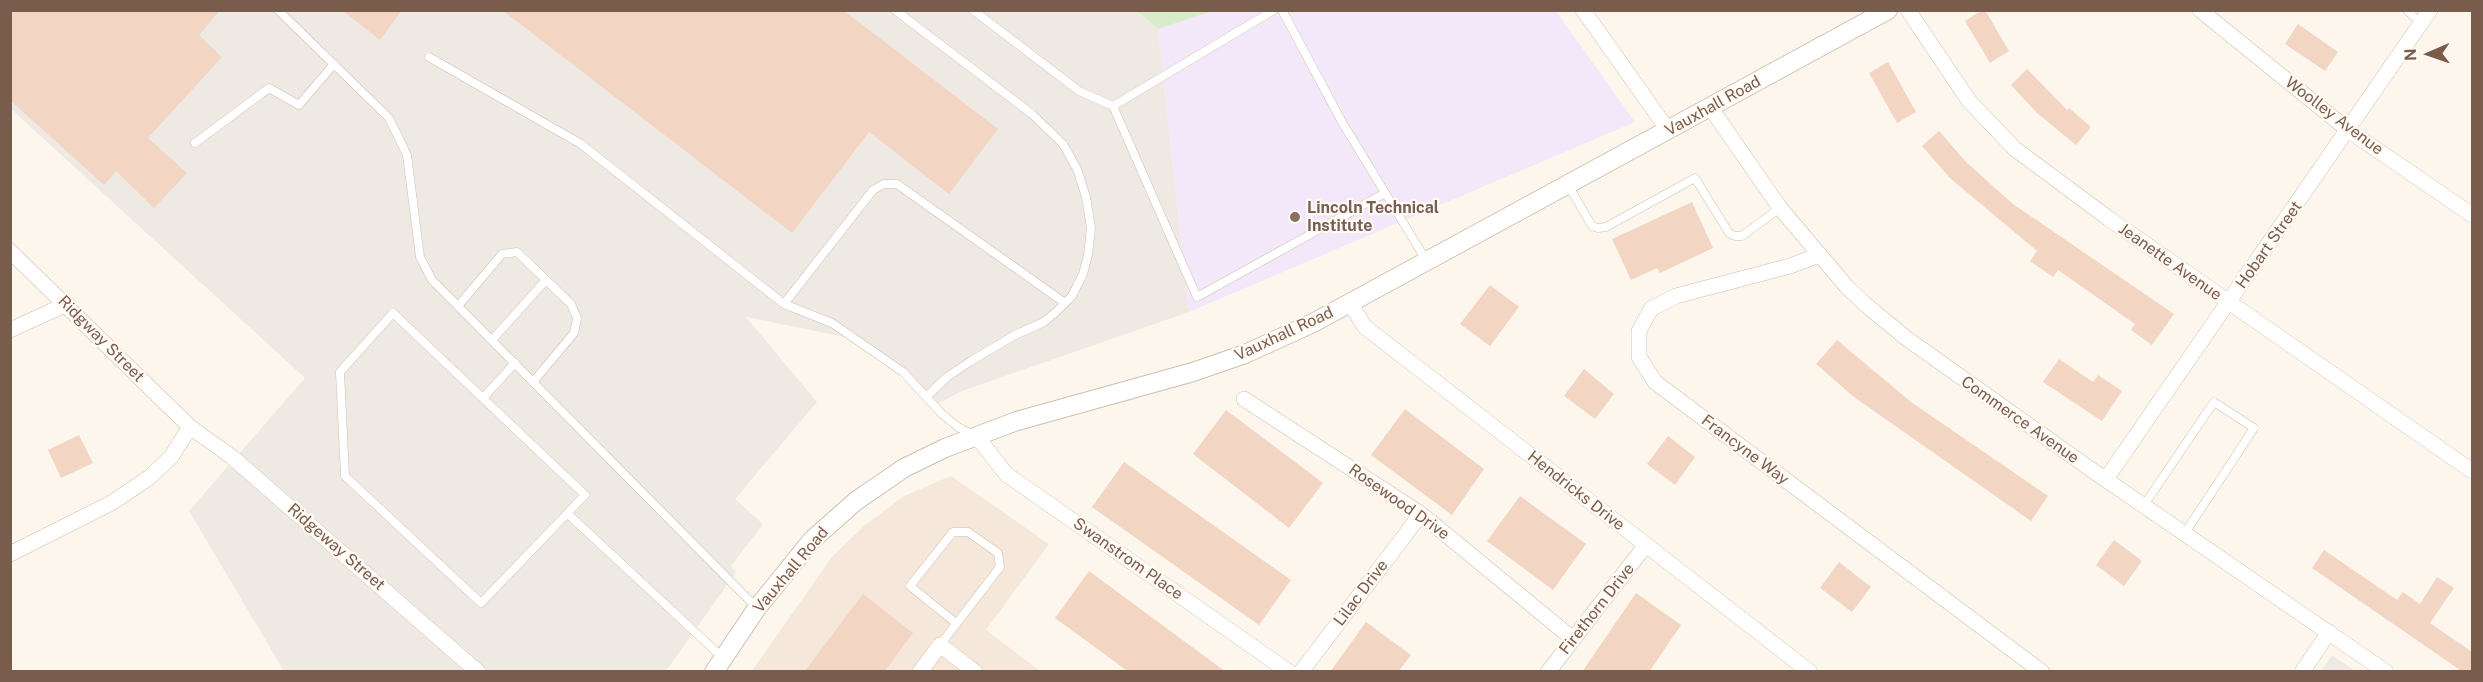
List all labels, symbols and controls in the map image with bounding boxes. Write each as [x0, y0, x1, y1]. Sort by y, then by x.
north arrow [2399, 24, 2459, 84]
text: N [2401, 48, 2420, 61]
street label: Vauxhall Road [1662, 72, 1764, 140]
street label: Woolley Avenue [2281, 73, 2387, 159]
place label: Lincoln Technical Institute [1307, 198, 1439, 236]
street label: Hobart Street [2232, 198, 2306, 292]
marker: Lincoln Technical Institute [1288, 210, 1302, 224]
street label: Jeanette Avenue [2115, 219, 2225, 305]
street label: Ridgway Street [54, 292, 148, 386]
street label: Vauxhall Road [1232, 303, 1336, 365]
street label: Commerce Avenue [1957, 372, 2083, 468]
street label: Francyne Way [1697, 411, 1793, 489]
street label: Hendricks Drive [1524, 447, 1628, 535]
street label: Rosewood Drive [1345, 460, 1453, 544]
street label: Ridgeway Street [283, 499, 389, 595]
street label: Swanstrom Place [1069, 514, 1187, 604]
street label: Vauxhall Road [749, 523, 833, 617]
street label: Lilac Drive [1330, 556, 1392, 630]
street label: Firethorn Drive [1555, 560, 1639, 658]

